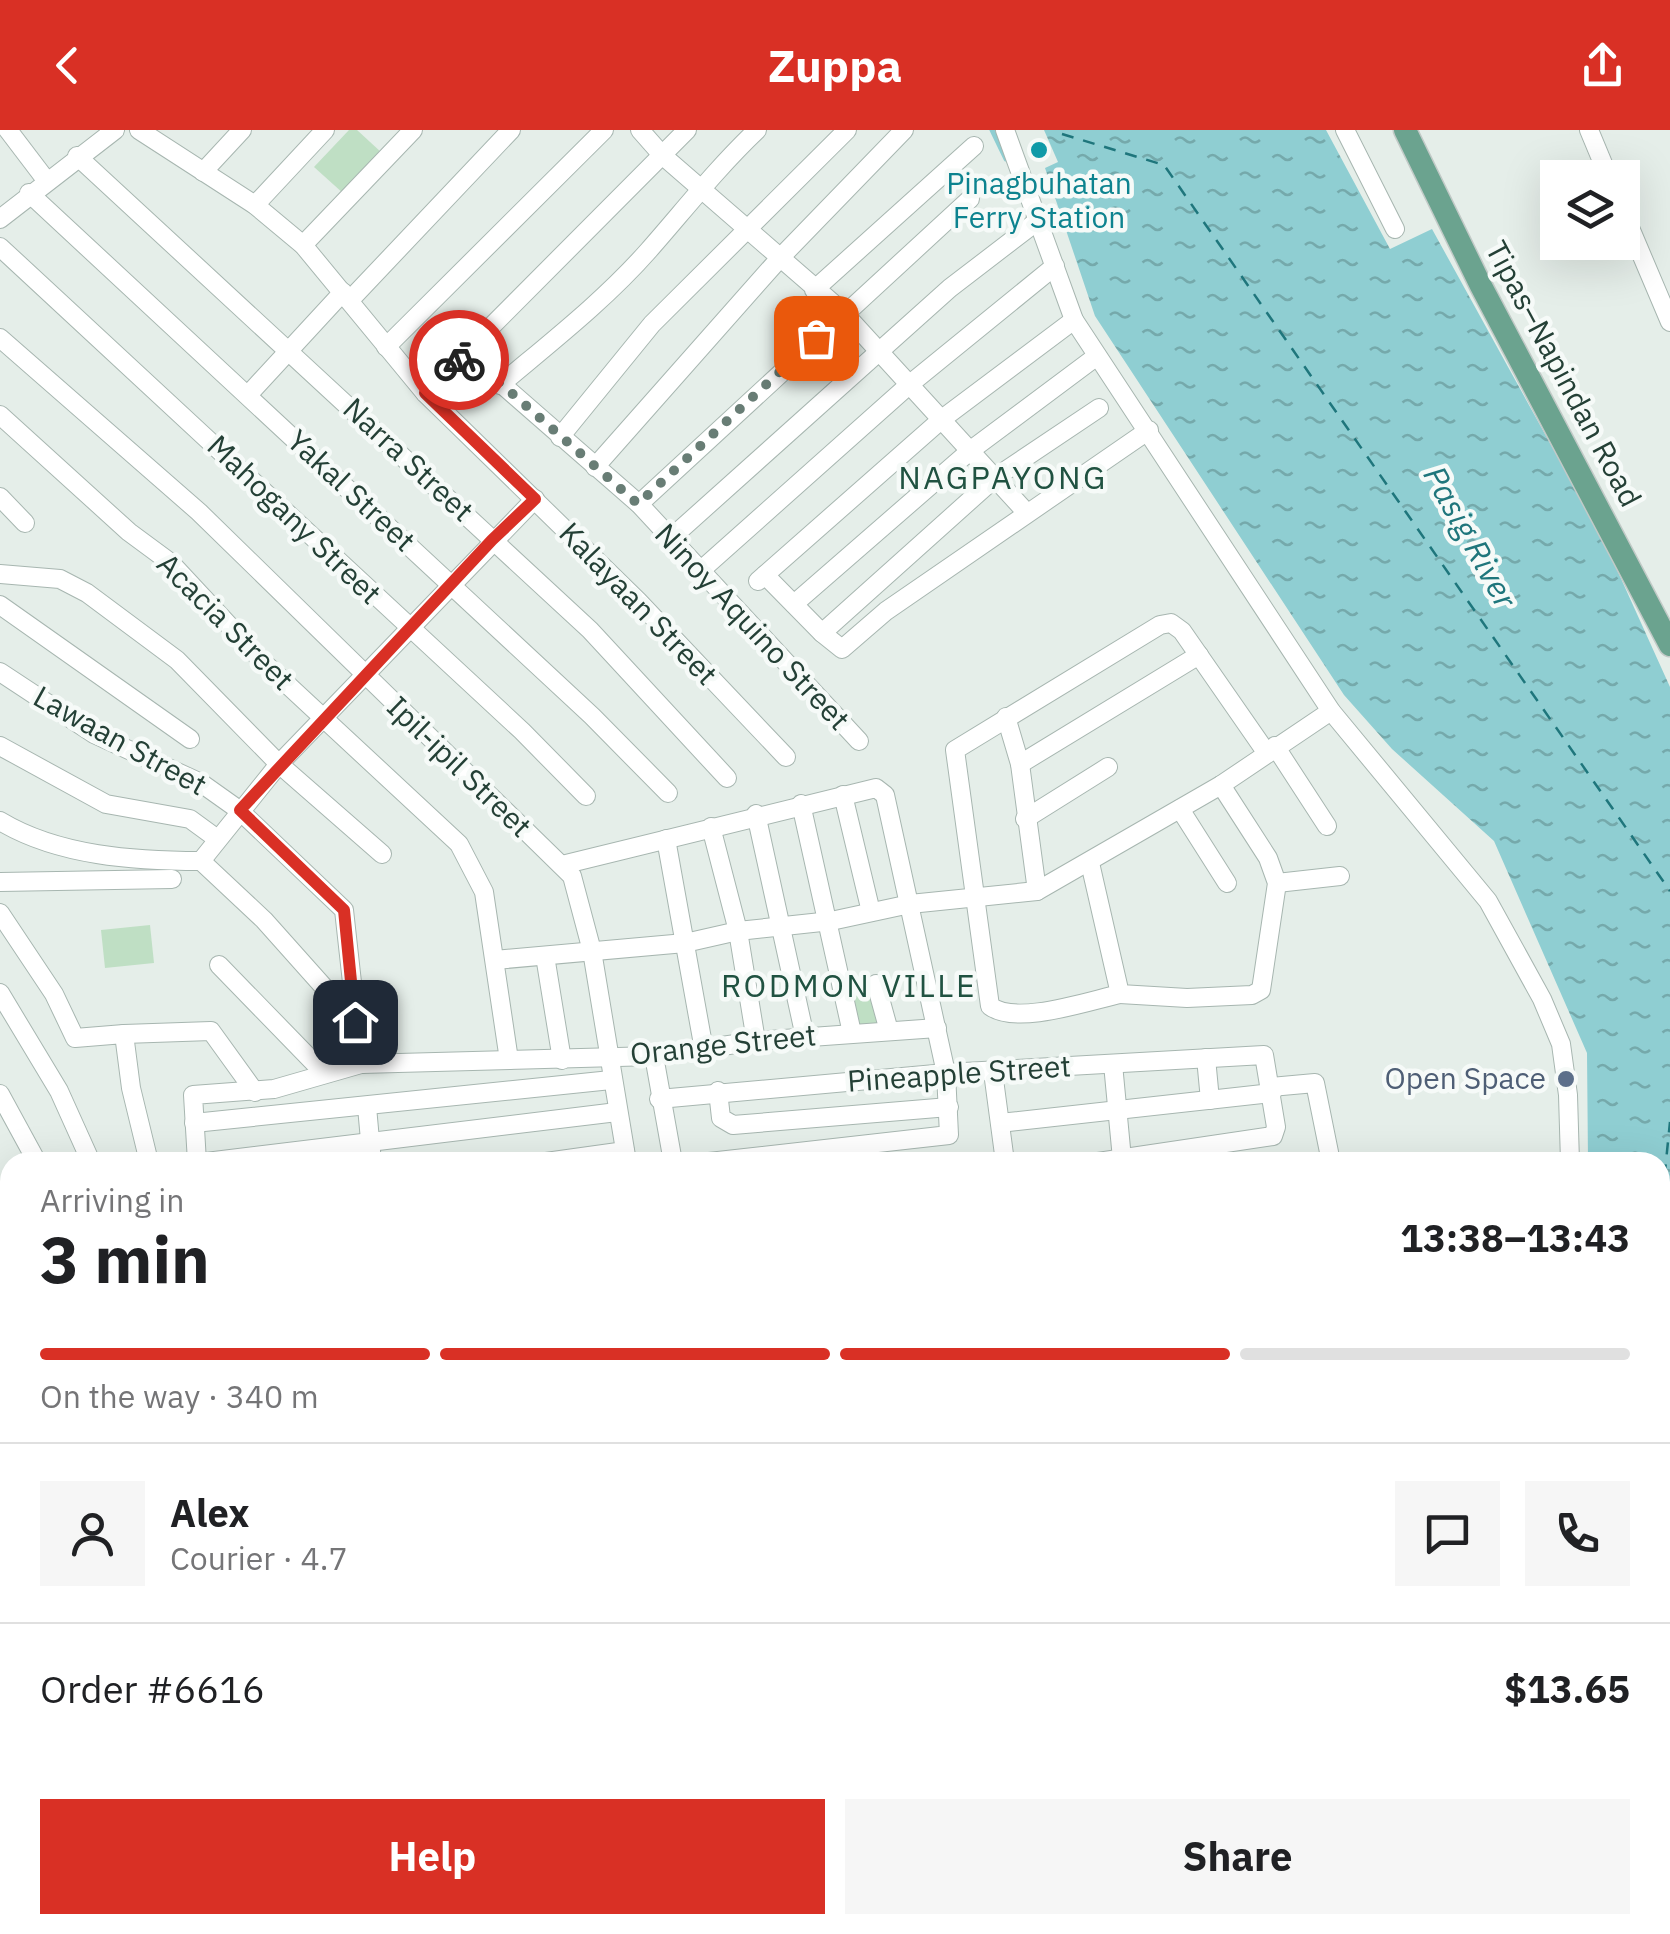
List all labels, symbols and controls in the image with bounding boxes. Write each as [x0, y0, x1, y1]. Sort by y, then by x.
text: Zuppa [768, 36, 902, 94]
icon: back [40, 38, 95, 93]
icon: share [1575, 38, 1630, 93]
marker: Pinagbuhatan Ferry Station [1028, 139, 1050, 161]
map controls [1540, 160, 1640, 260]
button: layers [1540, 160, 1640, 260]
place label: Pinagbuhatan Ferry Station [946, 163, 1132, 236]
street label: Tipas–Napindan Road [1478, 234, 1651, 513]
pin [774, 296, 859, 381]
courier [409, 310, 509, 410]
icon: bag [789, 311, 844, 366]
icon: bike [432, 333, 487, 388]
street label: Narra Street [336, 389, 482, 529]
street label: Yakal Street [280, 421, 424, 559]
street label: Mahogany Street [200, 426, 390, 612]
district label: NAGPAYONG [898, 456, 1108, 498]
water label: Pasig River [1415, 458, 1528, 616]
street label: Kalayaan Street [552, 513, 727, 693]
street label: Ninoy Aquino Street [647, 514, 859, 738]
street label: Acacia Street [149, 544, 303, 698]
street label: Lawaan Street [27, 676, 214, 803]
street label: Ipil-ipil Street [379, 687, 541, 845]
district label: RODMON VILLE [721, 964, 977, 1006]
pin [313, 980, 398, 1065]
icon: home [328, 995, 383, 1050]
street label: Orange Street [628, 1014, 818, 1073]
street label: Pineapple Street [846, 1045, 1072, 1100]
place label: Open Space [1385, 1058, 1546, 1097]
marker: Open Space [1555, 1068, 1577, 1090]
text: Arriving in [40, 1179, 185, 1221]
text: 13:38–13:43 [1400, 1213, 1630, 1262]
text: 3 min [40, 1216, 210, 1301]
text: On the way · 340 m [40, 1375, 319, 1417]
button: person [40, 1481, 145, 1586]
button: chat [1395, 1481, 1500, 1586]
button: phone [1525, 1481, 1630, 1586]
text: Alex [170, 1488, 250, 1537]
text: Courier · 4.7 [170, 1537, 348, 1579]
text: Order #6616 [40, 1664, 265, 1713]
text: $13.65 [1504, 1664, 1630, 1713]
button: Help [40, 1799, 825, 1914]
button: Share [845, 1799, 1630, 1914]

